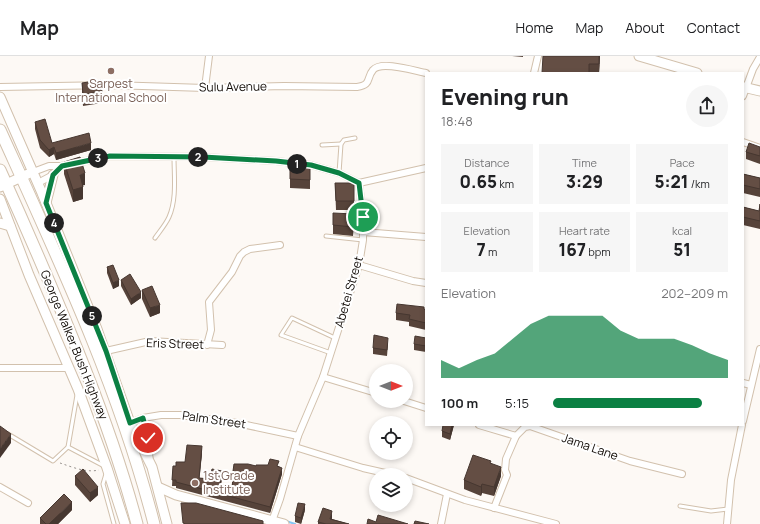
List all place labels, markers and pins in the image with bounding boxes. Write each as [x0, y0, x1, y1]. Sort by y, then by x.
marker: Sarpest International School [106, 66, 116, 76]
place label: Sarpest International School [55, 75, 167, 106]
pin: 2 [188, 147, 208, 167]
pin: 3 [88, 148, 108, 168]
pin: 1 [287, 154, 307, 174]
pin [346, 200, 380, 234]
pin: 4 [44, 213, 64, 233]
pin: 5 [82, 306, 102, 326]
pin [131, 421, 165, 455]
place label: 1st Grade Institute [203, 467, 255, 498]
marker: 1st Grade Institute [190, 478, 200, 488]

